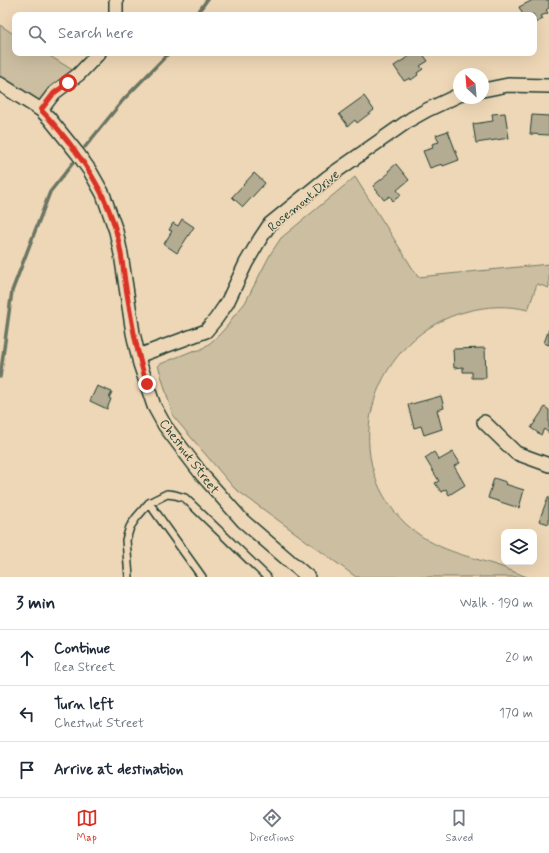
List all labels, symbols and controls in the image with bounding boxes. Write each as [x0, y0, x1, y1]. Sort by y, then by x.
search box [12, 12, 537, 56]
icon: search [26, 23, 48, 45]
text: Search here [58, 24, 134, 44]
north arrow [453, 68, 489, 104]
route start [59, 74, 77, 92]
street label: Rosemont Drive [265, 166, 343, 236]
route end [138, 375, 156, 393]
street label: Chestnut Street [155, 416, 223, 498]
map controls [501, 529, 537, 565]
button: layers [501, 529, 537, 565]
text: 3 min [16, 592, 55, 614]
text: Walk · 190 m [460, 595, 533, 612]
text: Continue [54, 639, 110, 659]
icon: ahead [16, 647, 38, 669]
text: 20 m [505, 649, 533, 666]
text: Rea Street [54, 659, 115, 676]
text: Turn left [54, 695, 114, 715]
icon: left [16, 703, 38, 725]
text: 170 m [499, 705, 533, 722]
text: Chestnut Street [54, 715, 144, 732]
icon: arrive [16, 759, 38, 781]
text: Arrive at destination [54, 760, 183, 780]
tab: Map [76, 807, 98, 845]
tab: Directions [249, 807, 294, 845]
tab: Saved [446, 807, 473, 845]

